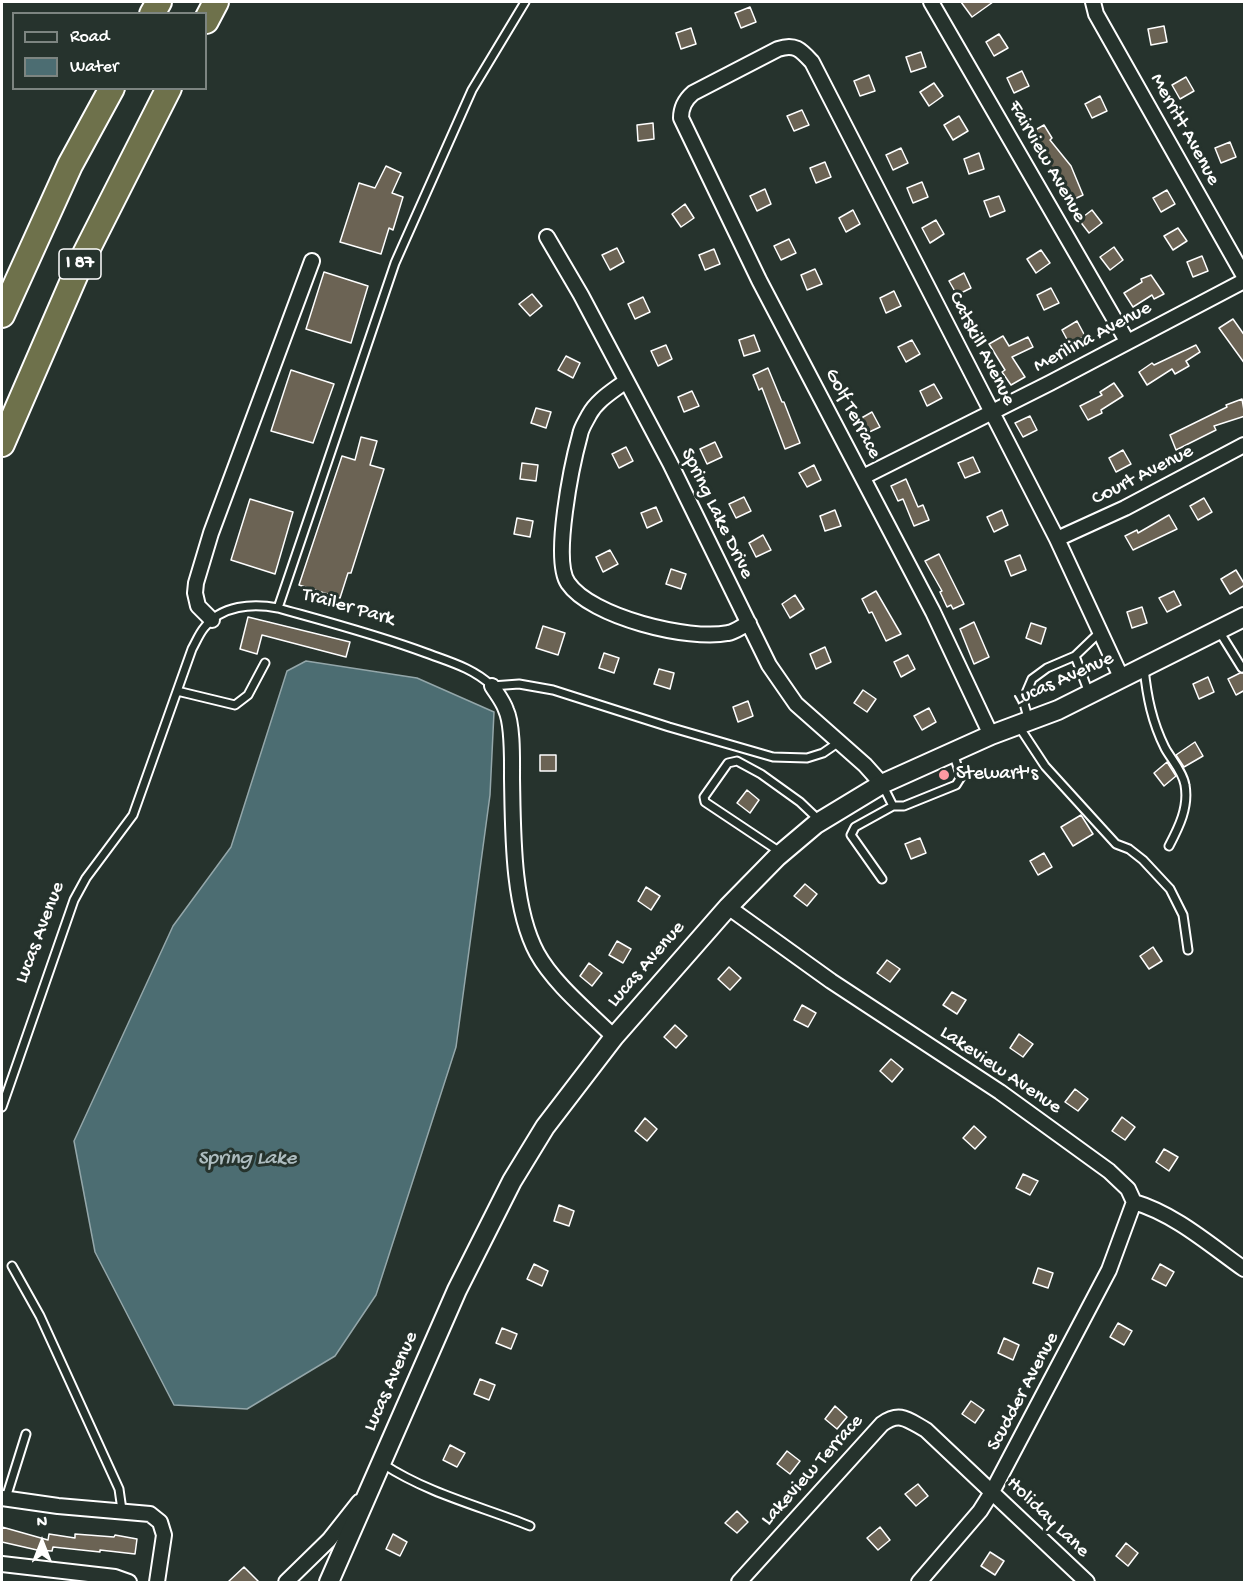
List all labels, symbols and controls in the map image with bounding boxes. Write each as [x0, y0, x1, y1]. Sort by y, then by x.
legend [12, 12, 207, 90]
text: Road [70, 27, 109, 48]
text: Water [70, 57, 118, 78]
street label: Merritt Avenue [1143, 70, 1225, 190]
street label: Fairview Avenue [1001, 97, 1091, 227]
road number: I 87 [59, 249, 101, 279]
street label: Catskill Avenue [942, 288, 1020, 410]
street label: Merilina Avenue [1030, 297, 1156, 379]
street label: Golf Terrace [818, 365, 886, 463]
street label: Court Avenue [1088, 440, 1198, 512]
street label: Spring Lake Drive [674, 445, 758, 583]
street label: Trailer Park [299, 583, 397, 633]
street label: Lucas Avenue [1010, 647, 1118, 713]
place label: Stewart's [956, 763, 1038, 787]
marker: Stewart's [937, 768, 951, 782]
street label: Lucas Avenue [11, 879, 71, 987]
street label: Lucas Avenue [603, 917, 691, 1013]
street label: Lakeview Avenue [935, 1021, 1065, 1121]
water label: Spring Lake [198, 1147, 296, 1173]
street label: Lucas Avenue [359, 1328, 425, 1436]
street label: Scudder Avenue [983, 1328, 1065, 1456]
street label: Lakeview Terrace [757, 1410, 869, 1532]
street label: Holiday Lane [1000, 1472, 1094, 1564]
north arrow [12, 1512, 72, 1572]
text: N [37, 1514, 47, 1533]

